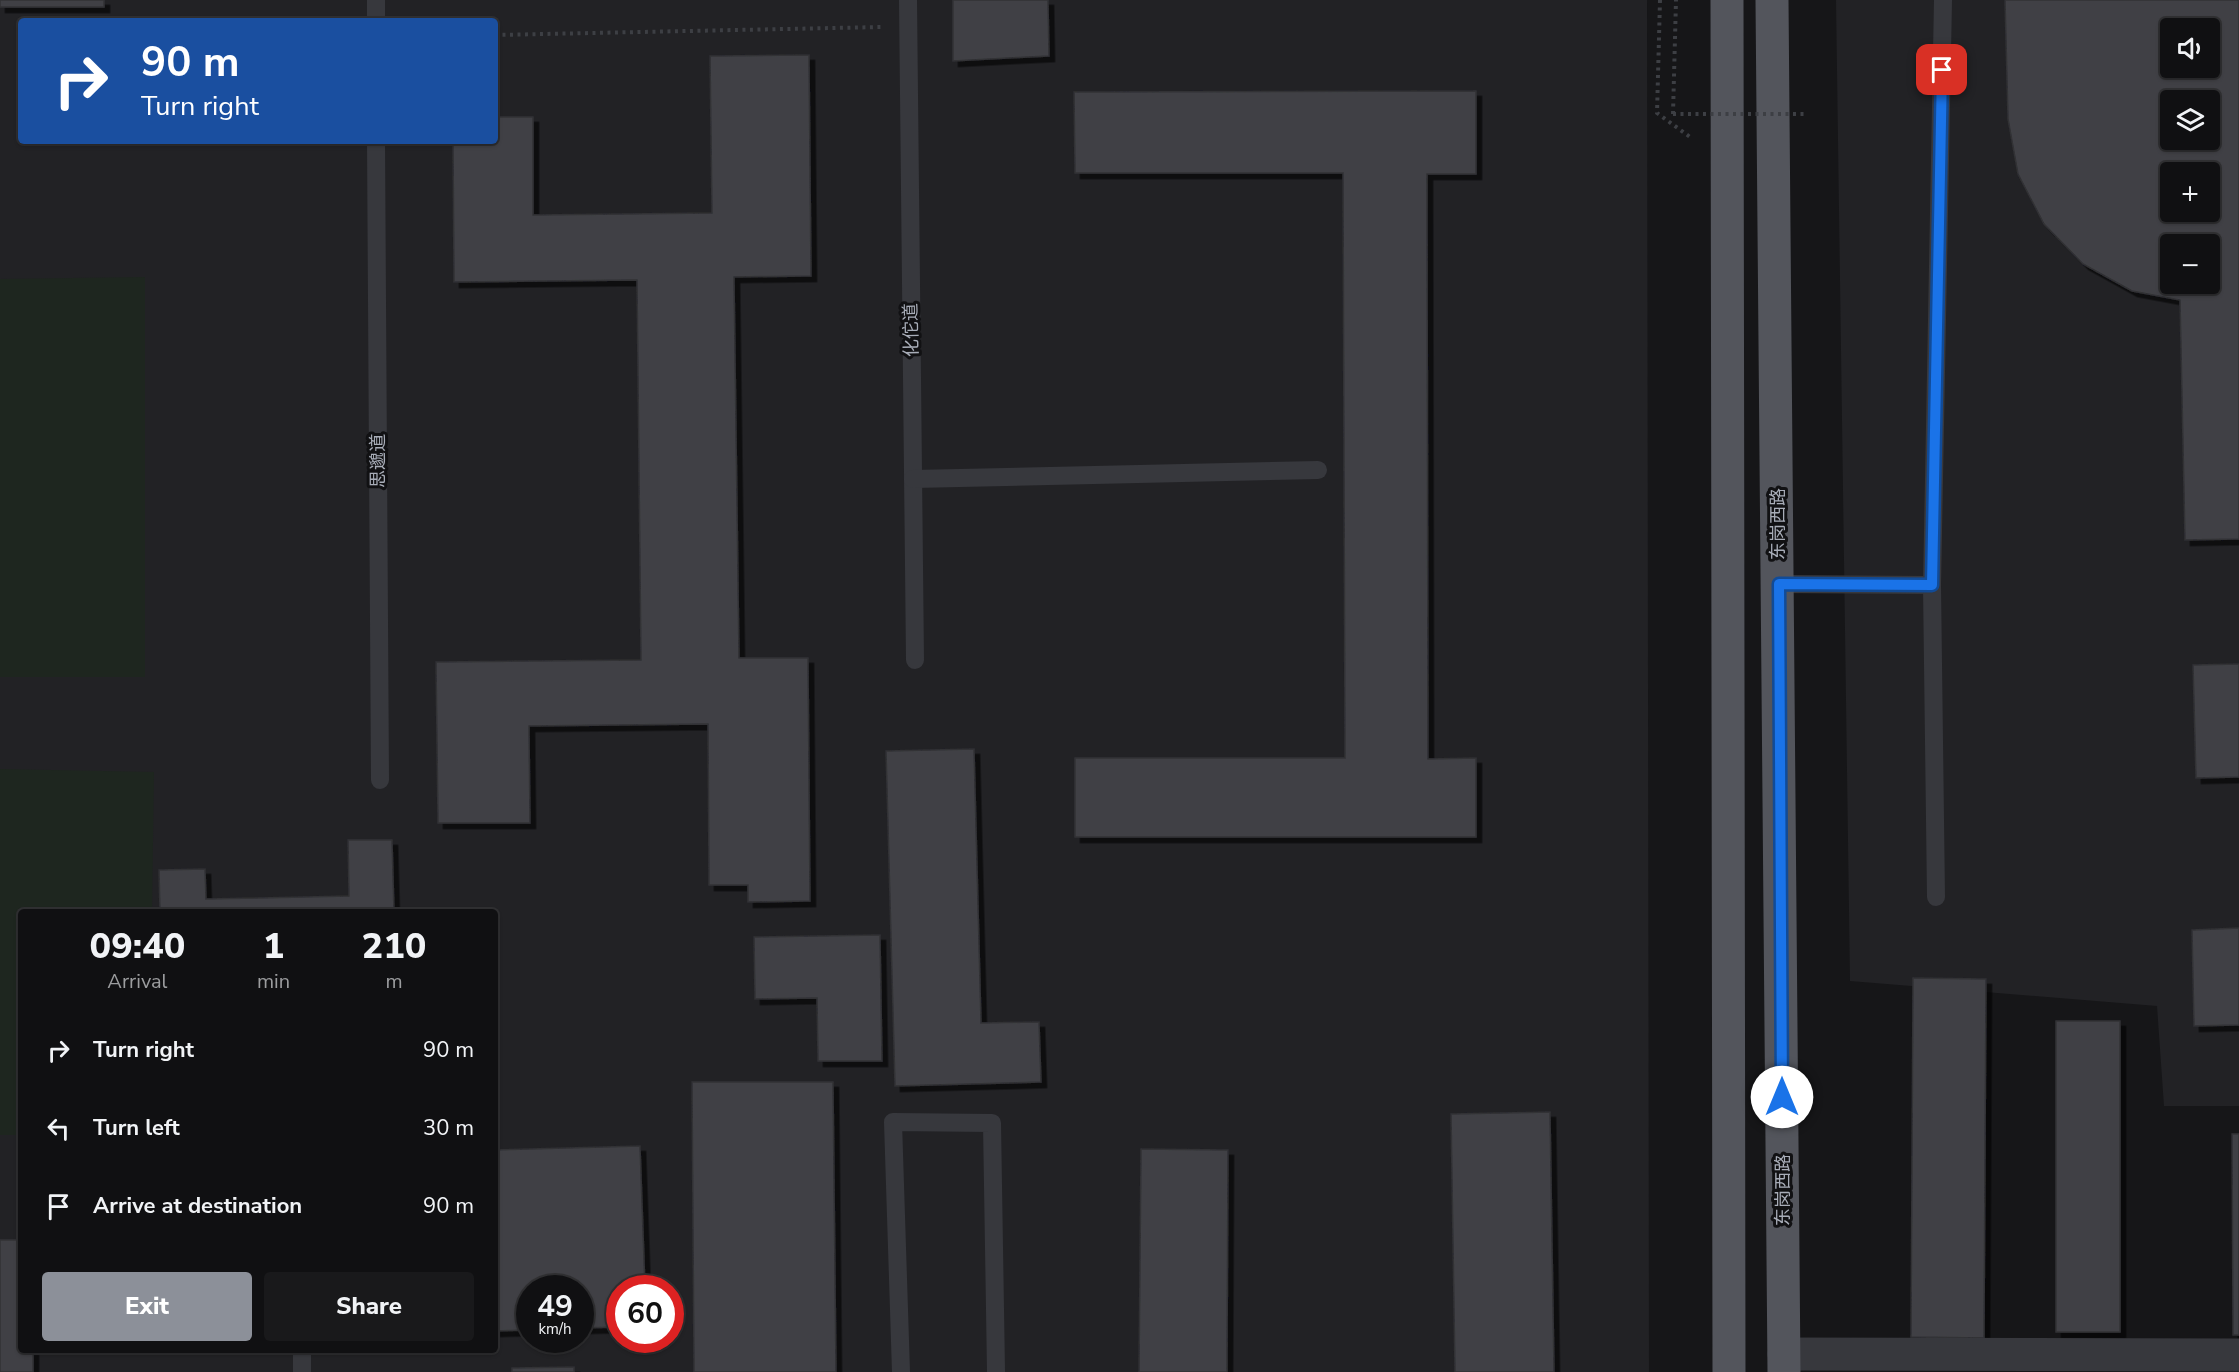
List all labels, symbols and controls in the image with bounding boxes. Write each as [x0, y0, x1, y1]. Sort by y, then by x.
map controls [2160, 18, 2220, 294]
button: sound [2160, 18, 2220, 78]
text: 90 m [141, 34, 240, 91]
icon: right [42, 42, 120, 120]
pin [1916, 44, 1967, 95]
icon: arrive [1925, 53, 1958, 86]
text: Turn right [141, 88, 259, 125]
button: layers [2160, 90, 2220, 150]
button: + [2160, 162, 2220, 222]
button: − [2160, 234, 2220, 294]
street label: 化佗道 [899, 303, 923, 357]
street label: 思邈道 [366, 434, 390, 488]
street label: 东岗西路 [1766, 488, 1790, 560]
text: 09:40 [90, 922, 185, 971]
text: 1 [263, 922, 284, 971]
text: 210 [362, 922, 426, 971]
text: Arrival [107, 968, 168, 995]
text: min [257, 968, 290, 995]
text: m [385, 968, 403, 995]
icon: right [42, 1034, 75, 1067]
text: Turn right [93, 1035, 194, 1065]
text: 90 m [423, 1035, 474, 1065]
position arrow [1750, 1065, 1814, 1129]
icon: left [42, 1112, 75, 1145]
text: Turn left [93, 1113, 180, 1143]
text: 30 m [423, 1113, 474, 1143]
street label: 东岗西路 [1771, 1154, 1795, 1226]
icon: arrive [42, 1190, 75, 1223]
text: Arrive at destination [93, 1191, 302, 1221]
text: 90 m [423, 1191, 474, 1221]
button: Exit [42, 1272, 252, 1341]
button: Share [264, 1272, 474, 1341]
speed limit sign: 60 [606, 1275, 684, 1353]
text: 49 [537, 1286, 573, 1327]
text: km/h [538, 1319, 572, 1339]

